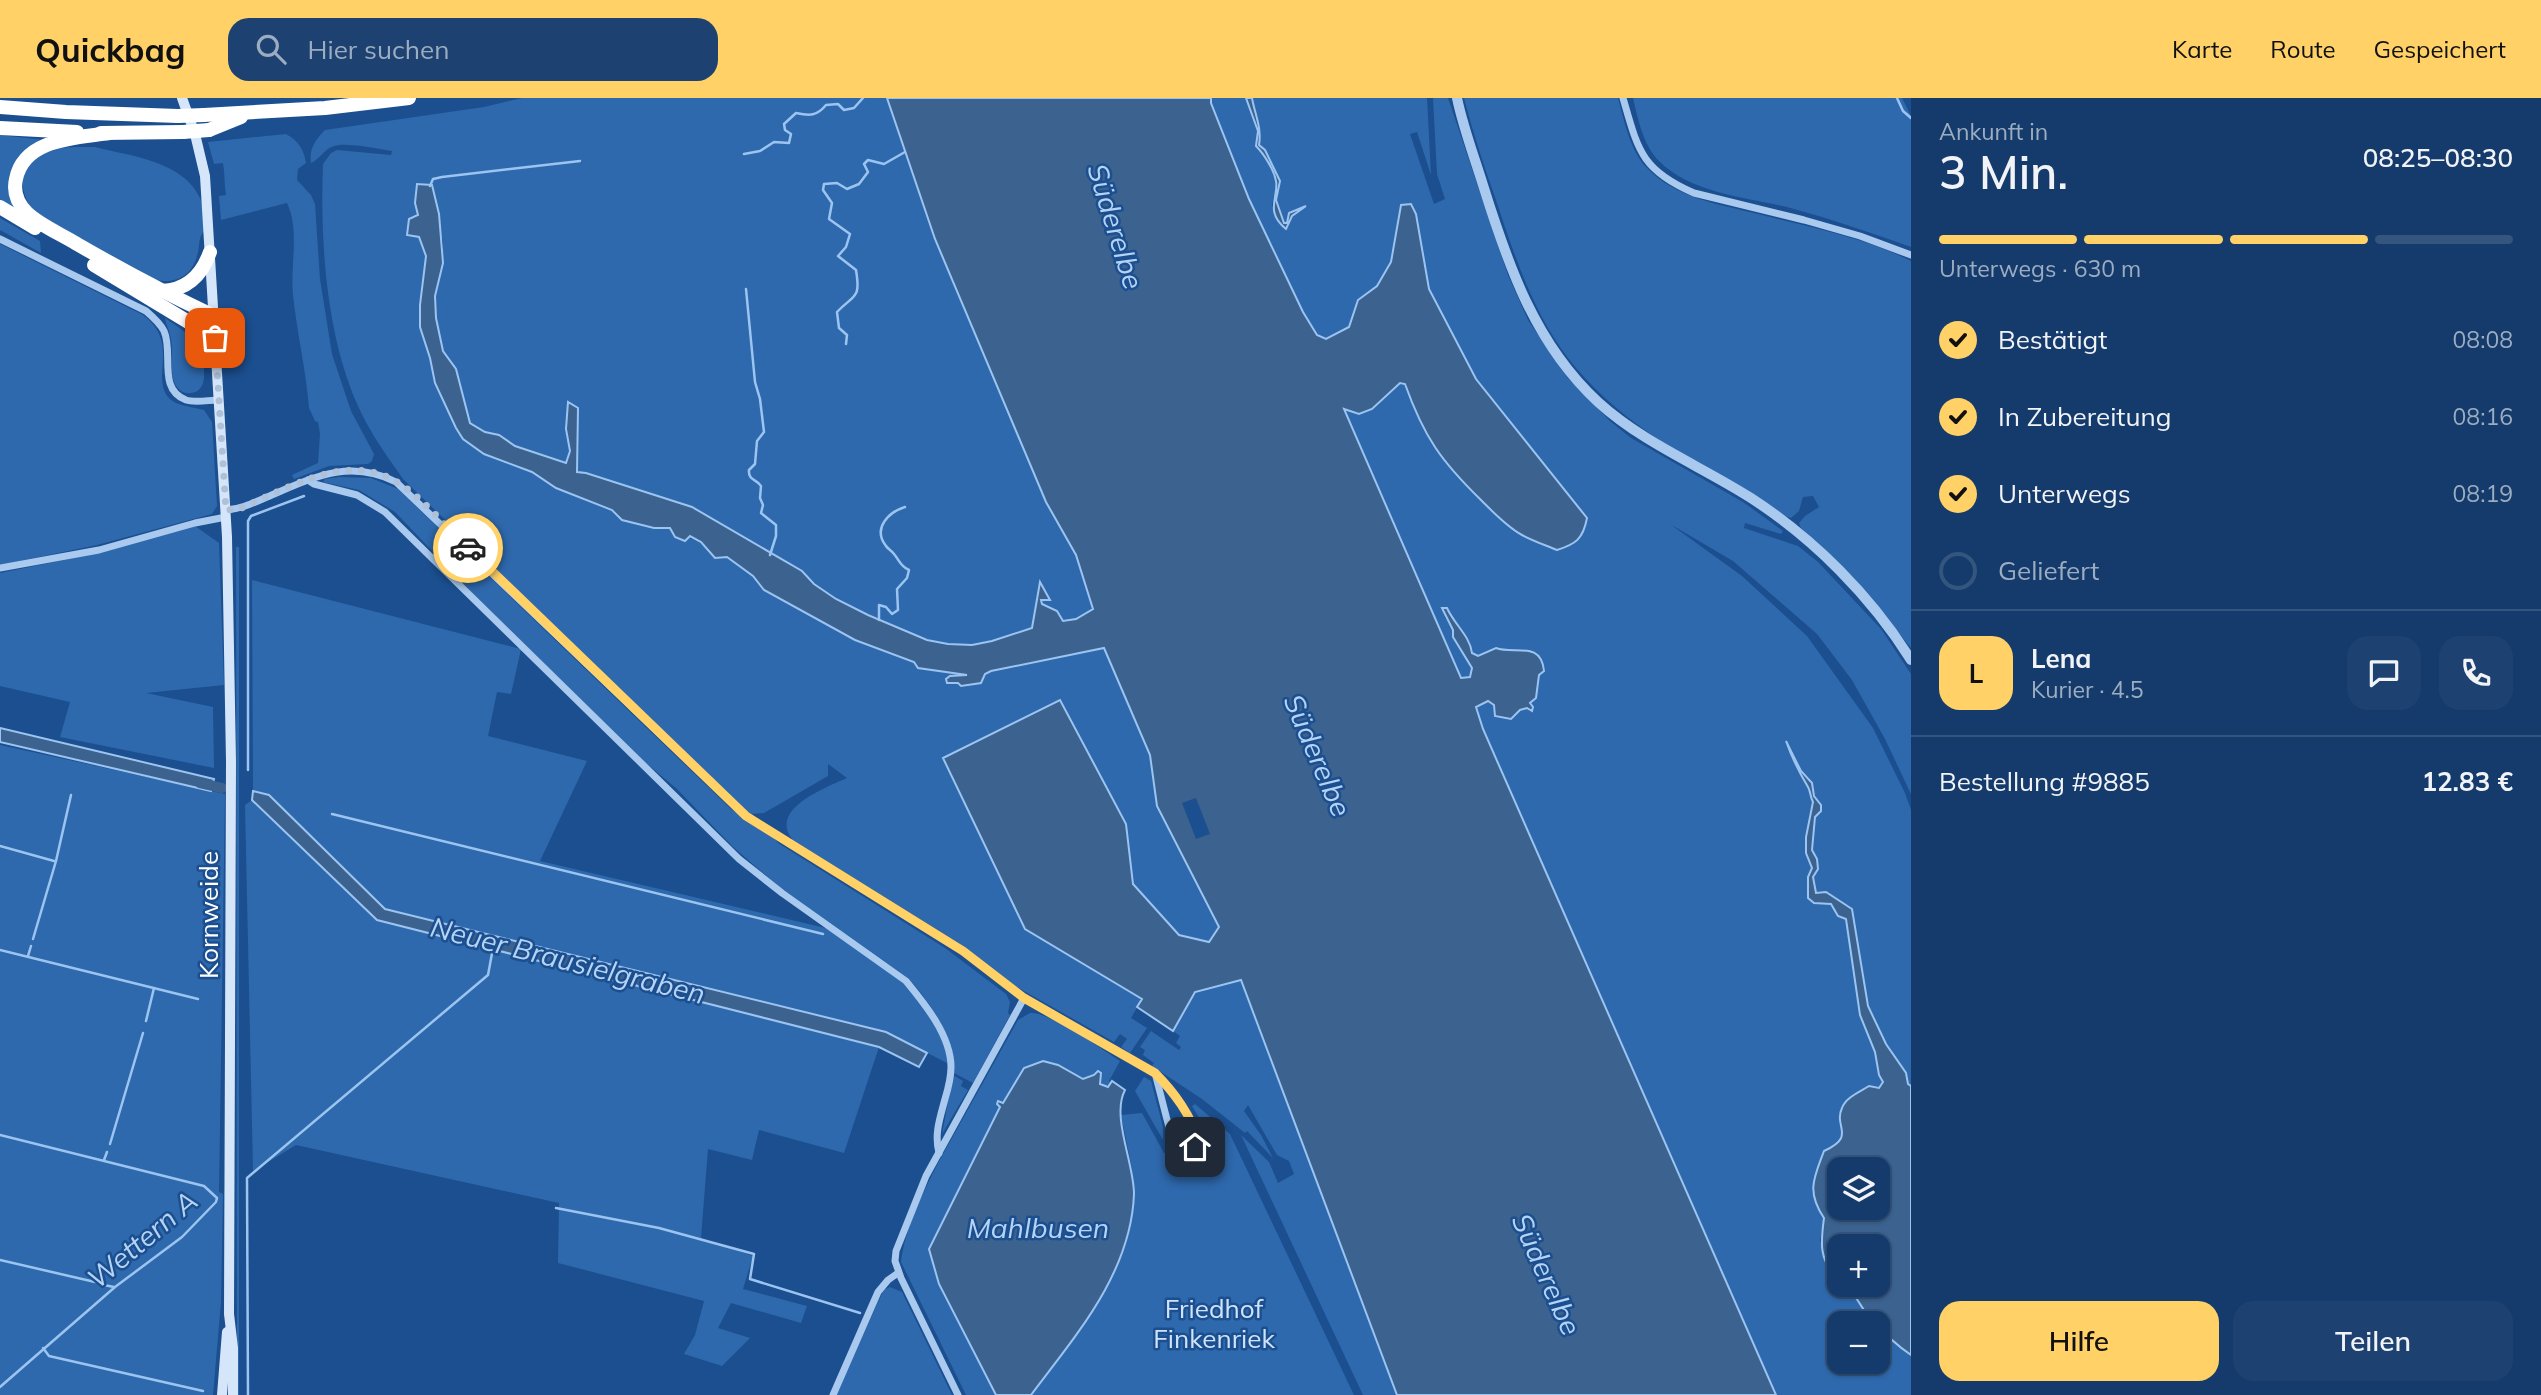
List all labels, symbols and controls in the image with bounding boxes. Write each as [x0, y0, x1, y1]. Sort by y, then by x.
search box [228, 18, 718, 81]
text: Quickbag [35, 29, 186, 70]
icon: search [252, 30, 290, 68]
text: Hier suchen [308, 33, 449, 66]
text: Karte [2172, 34, 2232, 64]
text: Route [2270, 34, 2336, 64]
text: Gespeichert [2374, 34, 2506, 64]
text: Ankunft in [1939, 117, 2048, 146]
text: 08:25–08:30 [2363, 141, 2513, 174]
text: 3 Min. [1939, 143, 2068, 201]
water label: Süderelbe [1080, 159, 1152, 293]
text: Unterwegs · 630 m [1939, 254, 2141, 283]
pin [185, 308, 245, 368]
icon: bag [196, 319, 234, 357]
icon: check [1939, 321, 1977, 359]
text: Bestätigt [1998, 323, 2107, 356]
text: 08:08 [2453, 325, 2513, 354]
icon: check [1939, 398, 1977, 436]
text: In Zubereitung [1998, 400, 2171, 433]
text: 08:16 [2453, 402, 2513, 431]
icon: check [1939, 475, 1977, 513]
text: Unterwegs [1998, 477, 2131, 510]
text: 08:19 [2453, 479, 2513, 508]
courier [433, 513, 503, 583]
icon: car [449, 529, 487, 567]
text: Geliefert [1998, 554, 2099, 587]
button: chat [2347, 636, 2421, 710]
button: phone [2439, 636, 2513, 710]
text: Lena [2031, 642, 2091, 675]
text: L [1969, 657, 1983, 690]
text: Kurier · 4.5 [2031, 675, 2143, 704]
water label: Süderelbe [1277, 689, 1359, 821]
text: Bestellung #9885 [1939, 765, 2150, 798]
text: 12.83 € [2421, 765, 2513, 798]
street label: Kornweide [192, 851, 225, 979]
water label: Neuer Brausielgraben [427, 909, 709, 1011]
pin [1165, 1117, 1225, 1177]
icon: home [1176, 1128, 1214, 1166]
map controls [1827, 1157, 1890, 1374]
button: layers [1827, 1157, 1890, 1220]
water label: Wettern A [80, 1183, 204, 1295]
water label: Süderelbe [1505, 1208, 1589, 1340]
water label: Mahlbusen [967, 1210, 1109, 1245]
button: + [1827, 1234, 1890, 1297]
park label: Friedhof Finkenriek [1153, 1292, 1275, 1355]
button: Hilfe [1939, 1301, 2219, 1381]
button: Teilen [2233, 1301, 2513, 1381]
button: − [1827, 1311, 1890, 1374]

